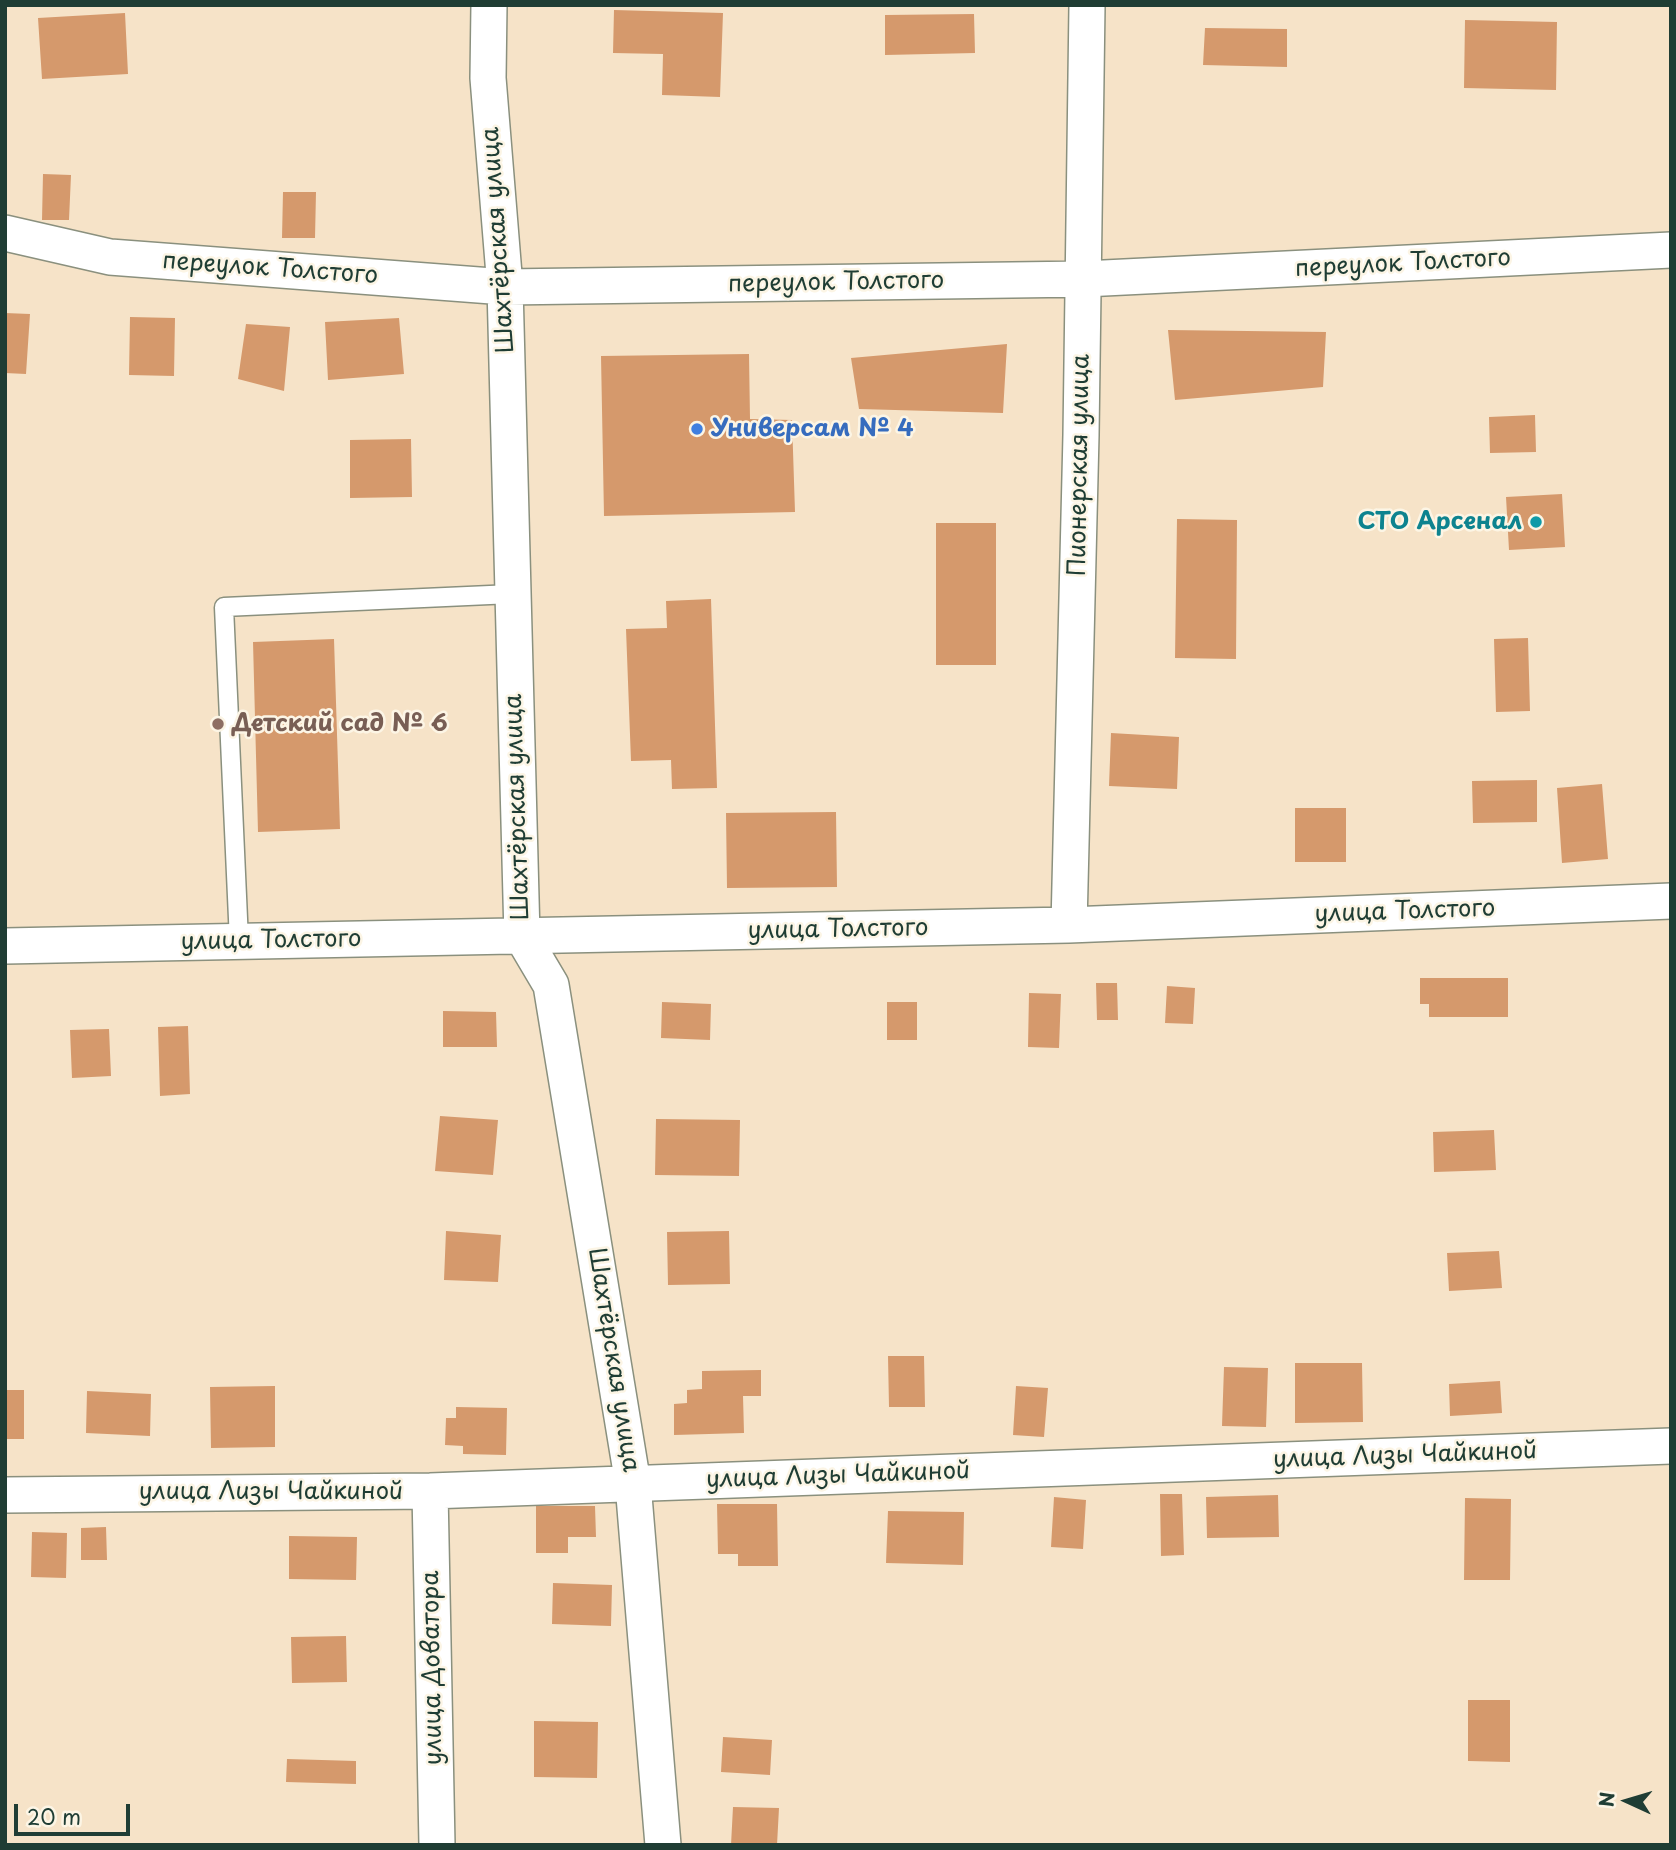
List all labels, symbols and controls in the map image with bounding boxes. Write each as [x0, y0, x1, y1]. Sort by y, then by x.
street label: Шахтёрская улица [477, 126, 521, 354]
street label: переулок Толстого [1294, 244, 1512, 284]
street label: переулок Толстого [161, 247, 379, 291]
street label: переулок Толстого [728, 267, 944, 299]
street label: Пионерская улица [1064, 354, 1096, 576]
place label: Универсам № 4 [711, 415, 914, 443]
marker: Универсам № 4 [689, 421, 705, 437]
place label: СТО Арсенал [1357, 508, 1522, 536]
marker: СТО Арсенал [1528, 514, 1544, 530]
street label: Шахтёрская улица [500, 693, 536, 921]
place label: Детский сад № 6 [232, 710, 448, 738]
marker: Детский сад № 6 [210, 716, 226, 732]
street label: улица Толстого [1314, 894, 1496, 930]
street label: улица Толстого [747, 914, 929, 946]
street label: улица Толстого [180, 925, 362, 957]
street label: Шахтёрская улица [581, 1246, 645, 1474]
street label: улица Лизы Чайкиной [1272, 1437, 1538, 1475]
street label: улица Лизы Чайкиной [705, 1457, 971, 1495]
street label: улица Лизы Чайкиной [139, 1478, 403, 1506]
street label: улица Доватора [417, 1570, 449, 1766]
north arrow [1592, 1766, 1662, 1836]
scale bar [18, 1790, 133, 1834]
text: N [1592, 1791, 1621, 1808]
text: 20 m [27, 1800, 81, 1832]

